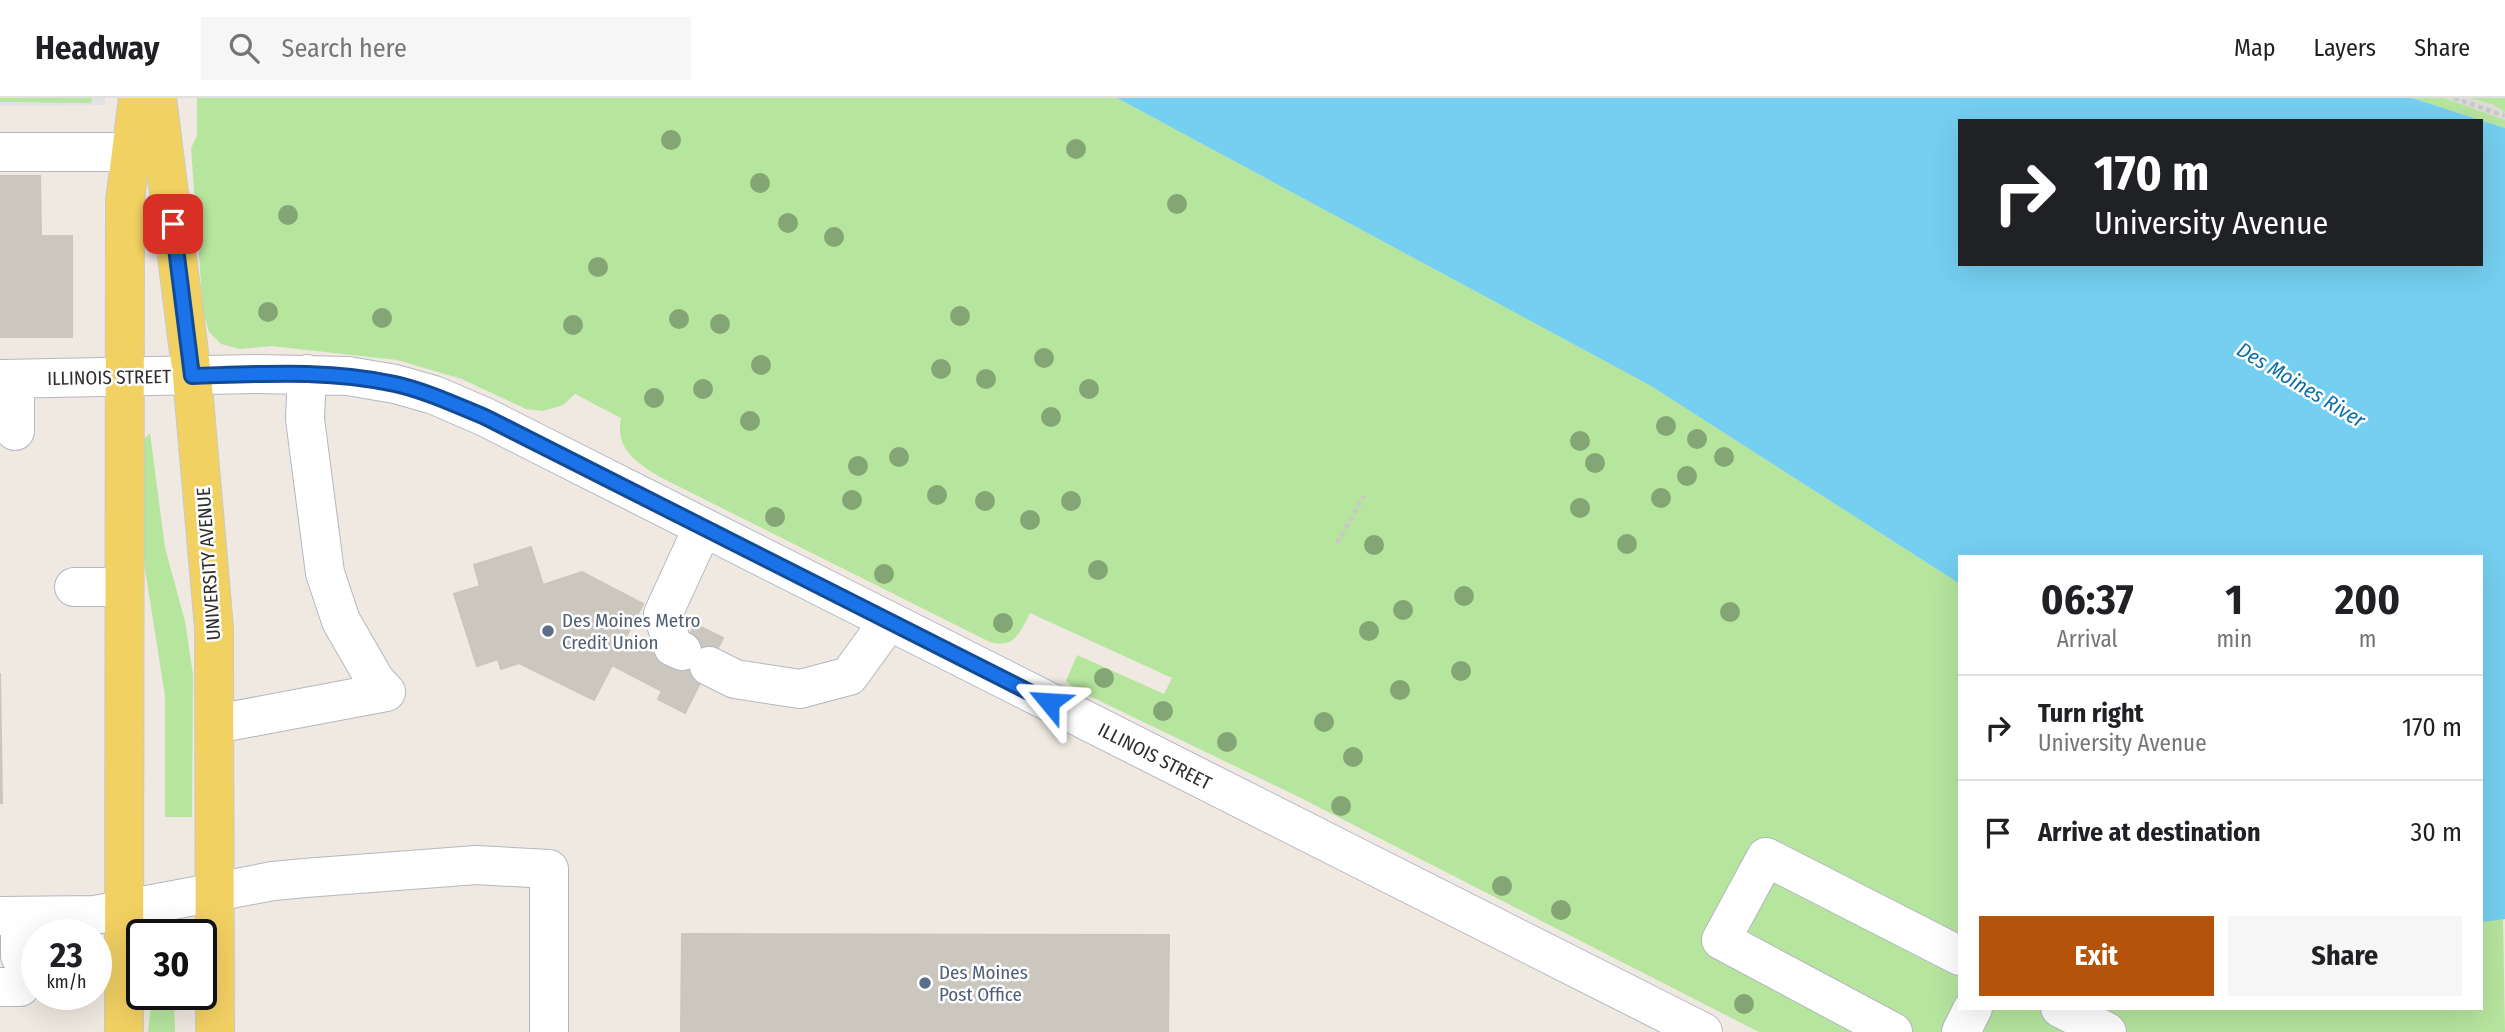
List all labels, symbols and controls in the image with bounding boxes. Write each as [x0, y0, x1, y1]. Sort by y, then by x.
search box [201, 17, 691, 80]
text: Headway [35, 28, 159, 68]
icon: search [225, 29, 263, 67]
text: Search here [281, 33, 407, 64]
text: Map [2234, 34, 2276, 62]
text: Layers [2314, 34, 2376, 62]
text: Share [2414, 34, 2470, 62]
text: 170 m [2094, 144, 2210, 203]
icon: right [1979, 147, 2070, 238]
pin [143, 194, 203, 254]
text: University Avenue [2094, 204, 2328, 242]
icon: arrive [154, 205, 192, 243]
water label: Des Moines River [2232, 337, 2370, 434]
street label: ILLINOIS STREET [47, 365, 171, 390]
street label: UNIVERSITY AVENUE [192, 486, 225, 641]
text: 06:37 [2041, 575, 2134, 625]
text: 1 [2225, 575, 2243, 625]
text: 200 [2335, 575, 2400, 625]
place label: Des Moines Metro Credit Union [562, 609, 700, 654]
marker: Des Moines Metro Credit Union [540, 623, 556, 639]
text: Arrival [2057, 625, 2118, 653]
text: min [2216, 625, 2252, 653]
text: m [2359, 625, 2376, 653]
position arrow [1012, 665, 1086, 739]
text: Turn right [2038, 698, 2144, 729]
icon: right [1979, 709, 2017, 747]
text: 170 m [2402, 712, 2462, 743]
street label: ILLINOIS STREET [1094, 718, 1215, 795]
text: University Avenue [2038, 729, 2207, 757]
icon: arrive [1979, 814, 2017, 852]
text: Arrive at destination [2038, 817, 2261, 848]
text: 30 m [2411, 817, 2462, 848]
button: Exit [1979, 916, 2214, 996]
button: Share [2228, 916, 2462, 996]
speed limit sign: 30 [126, 919, 217, 1010]
text: 23 [50, 934, 83, 976]
place label: Des Moines Post Office [939, 961, 1028, 1006]
text: km/h [46, 971, 87, 993]
marker: Des Moines Post Office [917, 975, 933, 991]

